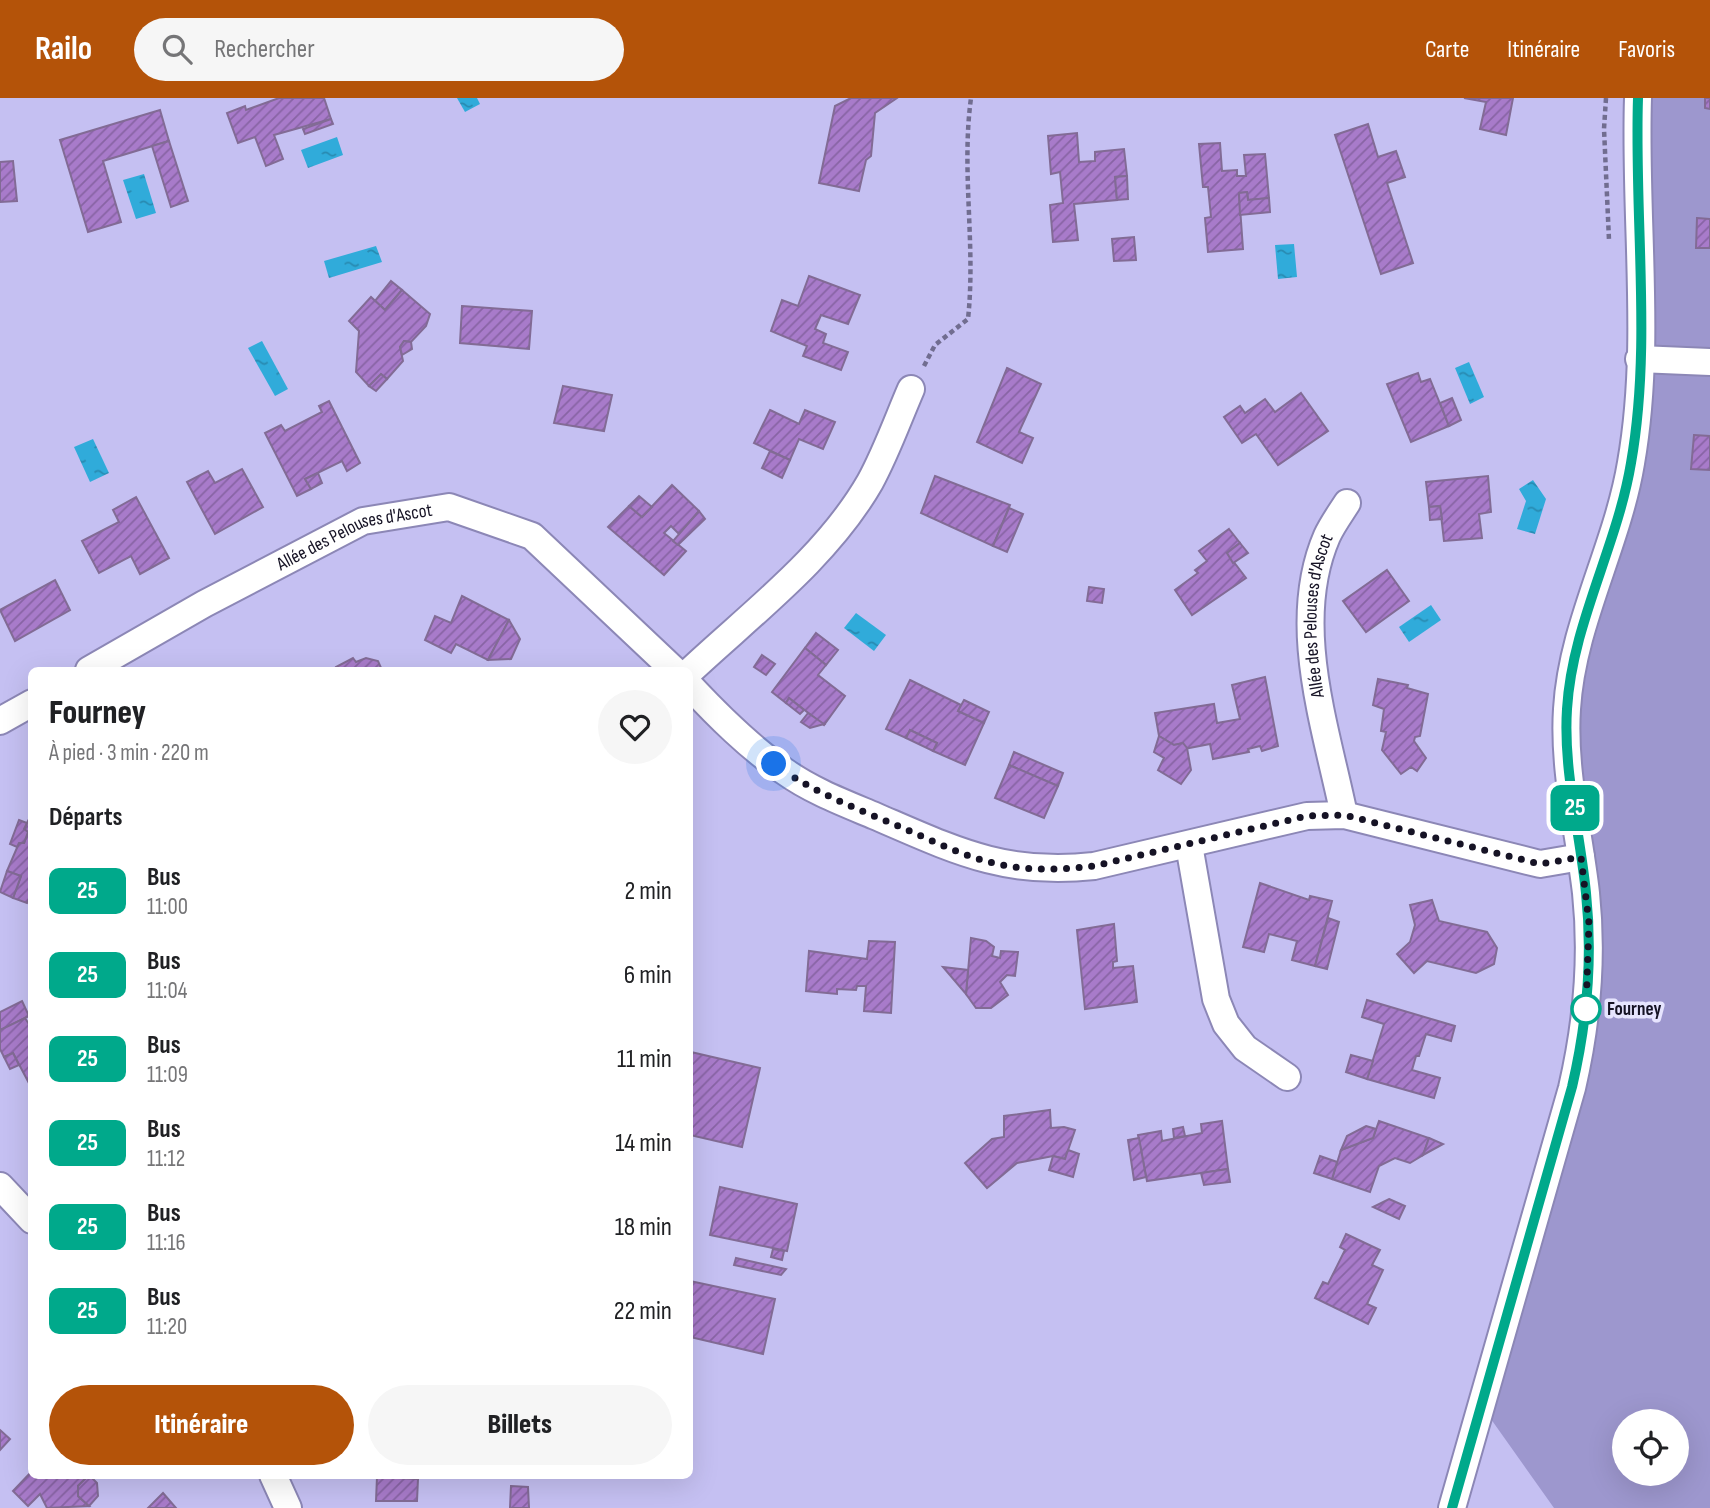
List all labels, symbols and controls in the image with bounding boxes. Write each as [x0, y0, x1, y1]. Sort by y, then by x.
search box [134, 18, 624, 81]
text: Railo [35, 29, 92, 69]
icon: search [158, 30, 196, 68]
text: Rechercher [214, 34, 315, 65]
text: Carte [1425, 35, 1469, 64]
text: Itinéraire [1507, 35, 1580, 64]
text: Favoris [1618, 35, 1675, 64]
street label: Allée des Pelouses d'Ascot [272, 498, 434, 576]
street label: Allée des Pelouses d'Ascot [1299, 530, 1338, 701]
button: heart [598, 690, 672, 764]
text: Fourney [49, 693, 146, 733]
text: À pied · 3 min · 220 m [49, 739, 209, 767]
your location [756, 746, 791, 781]
line badge: 25 [1544, 785, 1606, 831]
text: 25 [1564, 793, 1586, 822]
text: Départs [49, 802, 122, 833]
text: Bus [147, 862, 181, 893]
text: 25 [77, 876, 98, 905]
text: 2 min [624, 876, 672, 907]
text: 11:00 [147, 893, 188, 921]
text: Bus [147, 946, 181, 977]
text: 25 [77, 960, 98, 989]
text: 6 min [624, 960, 672, 991]
text: 11:04 [147, 977, 187, 1005]
marker: Fourney [1571, 994, 1601, 1024]
place label: Fourney [1607, 998, 1661, 1021]
text: Bus [147, 1030, 181, 1061]
text: 25 [77, 1044, 98, 1073]
text: 11 min [617, 1044, 672, 1075]
text: 11:09 [147, 1061, 188, 1089]
text: Bus [147, 1114, 181, 1145]
text: 25 [77, 1128, 98, 1157]
text: 14 min [615, 1128, 672, 1159]
text: 11:12 [147, 1145, 185, 1173]
text: Bus [147, 1198, 181, 1229]
text: 25 [77, 1212, 98, 1241]
text: 18 min [615, 1212, 672, 1243]
text: 11:16 [147, 1229, 186, 1257]
text: Bus [147, 1282, 181, 1313]
text: 25 [77, 1296, 98, 1325]
text: 22 min [614, 1296, 672, 1327]
text: 11:20 [147, 1313, 187, 1341]
button: Itinéraire [49, 1385, 354, 1465]
button: Billets [368, 1385, 672, 1465]
map controls [1612, 1409, 1689, 1486]
button: locate [1612, 1409, 1689, 1486]

